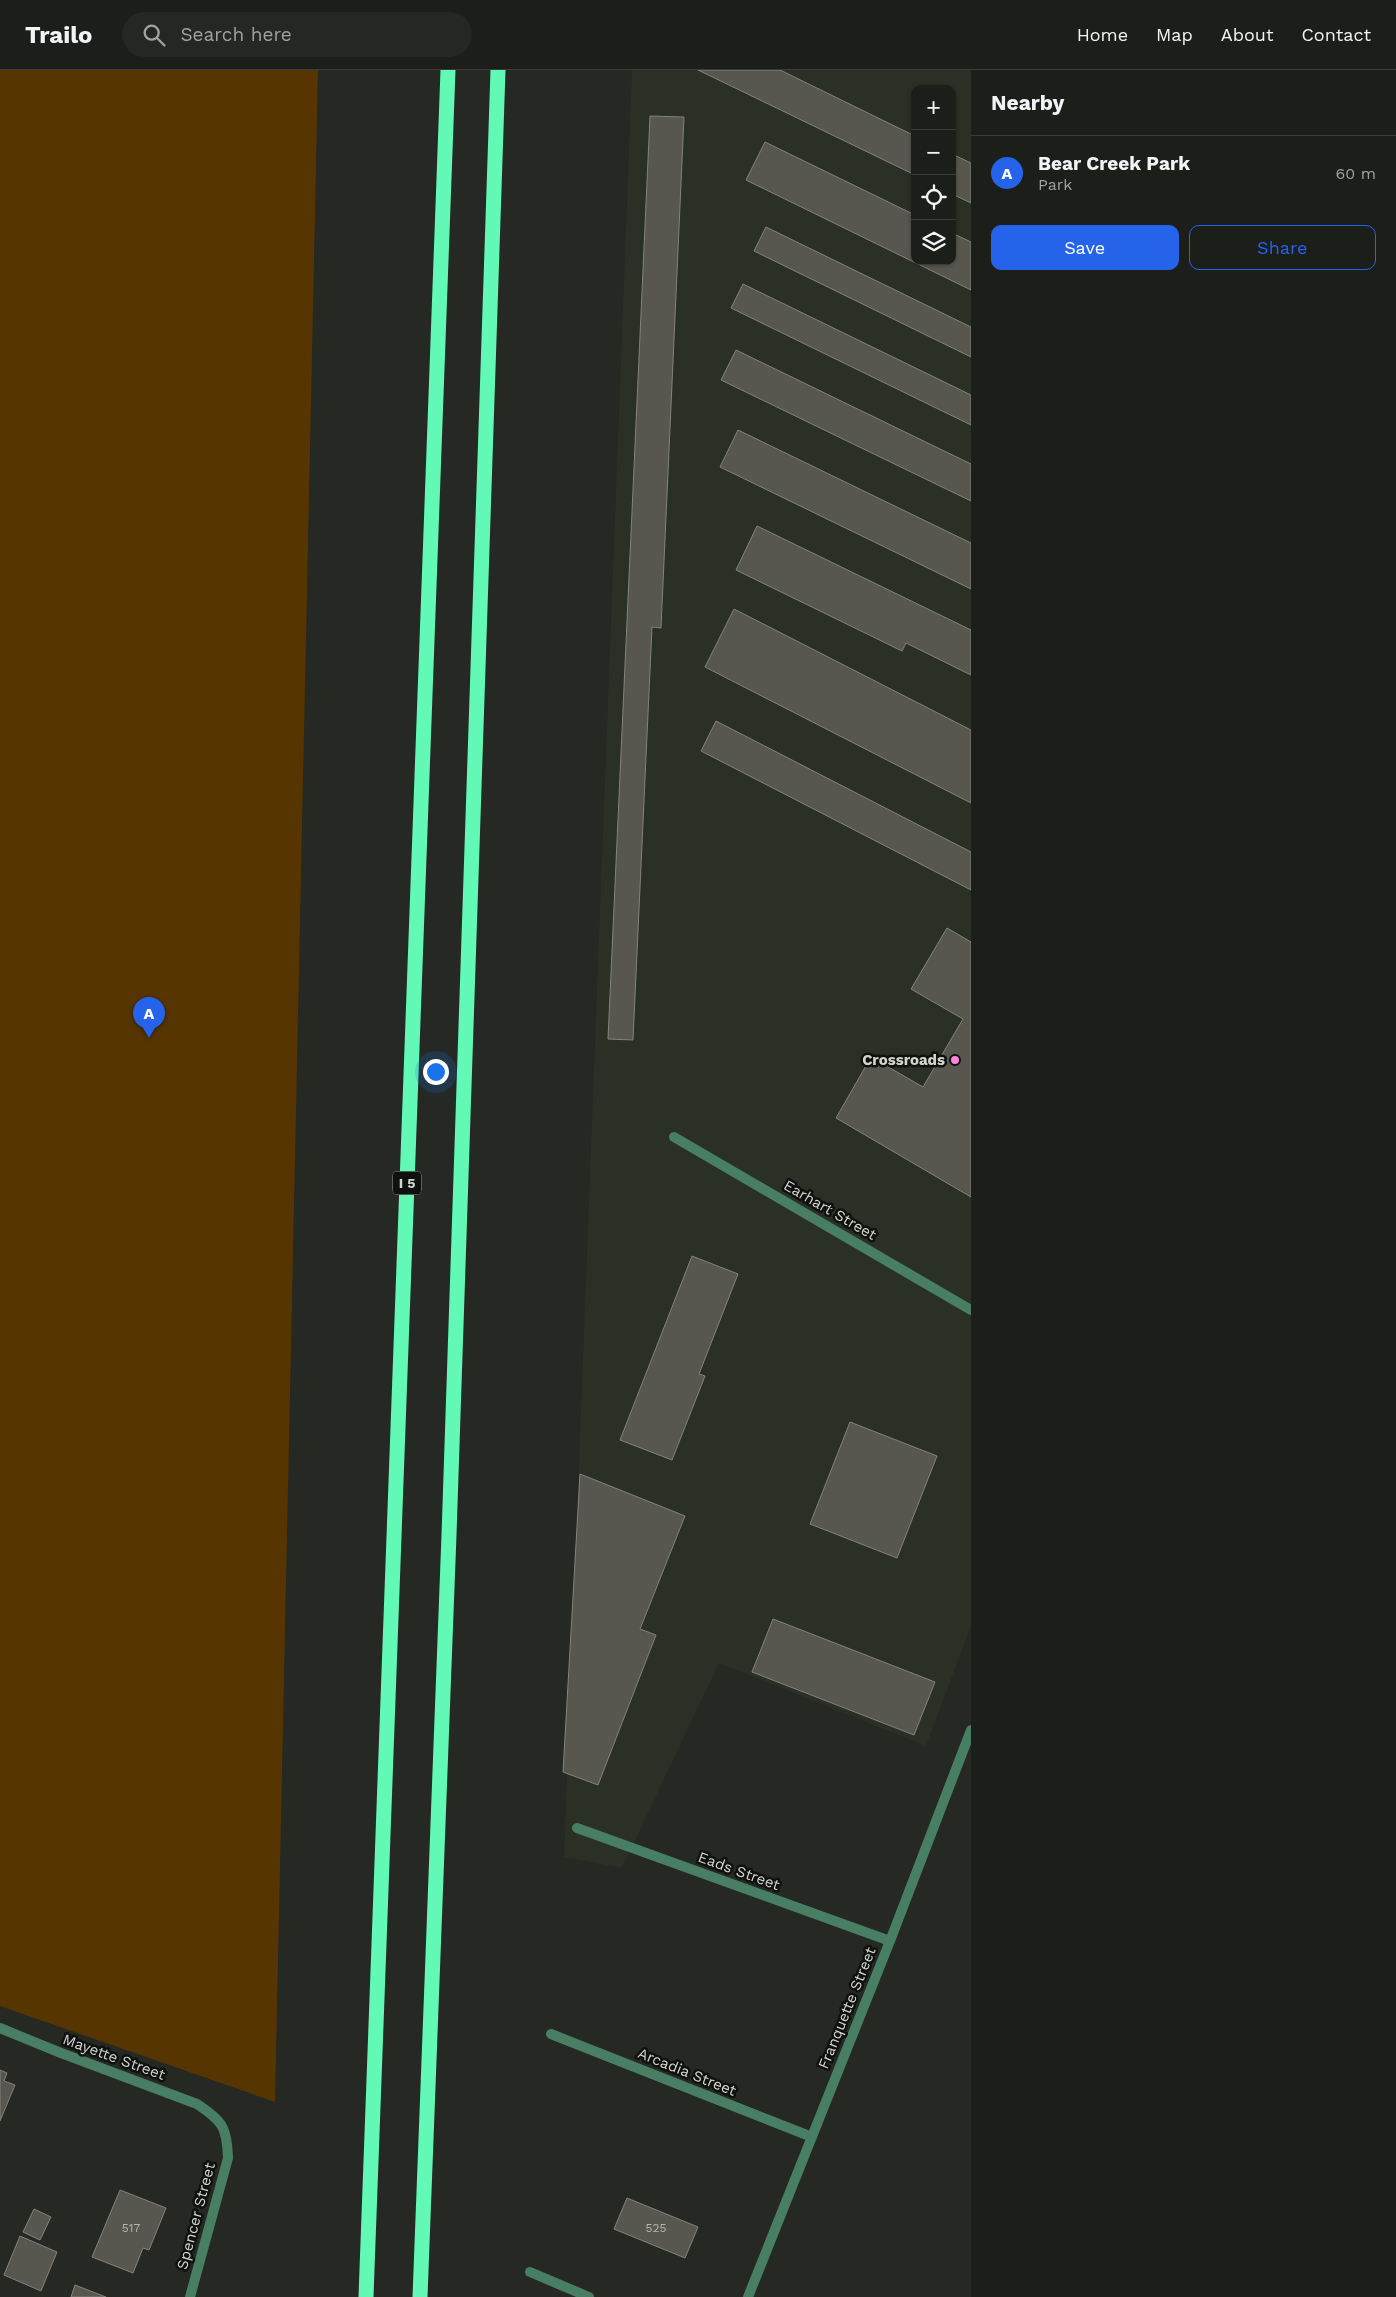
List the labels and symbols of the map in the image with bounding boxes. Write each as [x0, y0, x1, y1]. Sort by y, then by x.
pin: A [133, 997, 165, 1038]
place label: Crossroads [862, 1051, 945, 1069]
marker: Crossroads [949, 1054, 961, 1066]
your location [423, 1059, 449, 1085]
road number: I 5 [393, 1172, 421, 1194]
street label: Earhart Street [780, 1176, 880, 1244]
street label: Eads Street [696, 1848, 783, 1894]
street label: Franquette Street [814, 1944, 880, 2072]
street label: Mayette Street [60, 2030, 168, 2084]
street label: Arcadia Street [635, 2044, 739, 2100]
street label: Spencer Street [173, 2160, 219, 2271]
house number: 517 [122, 2221, 140, 2235]
house number: 525 [646, 2221, 666, 2235]

